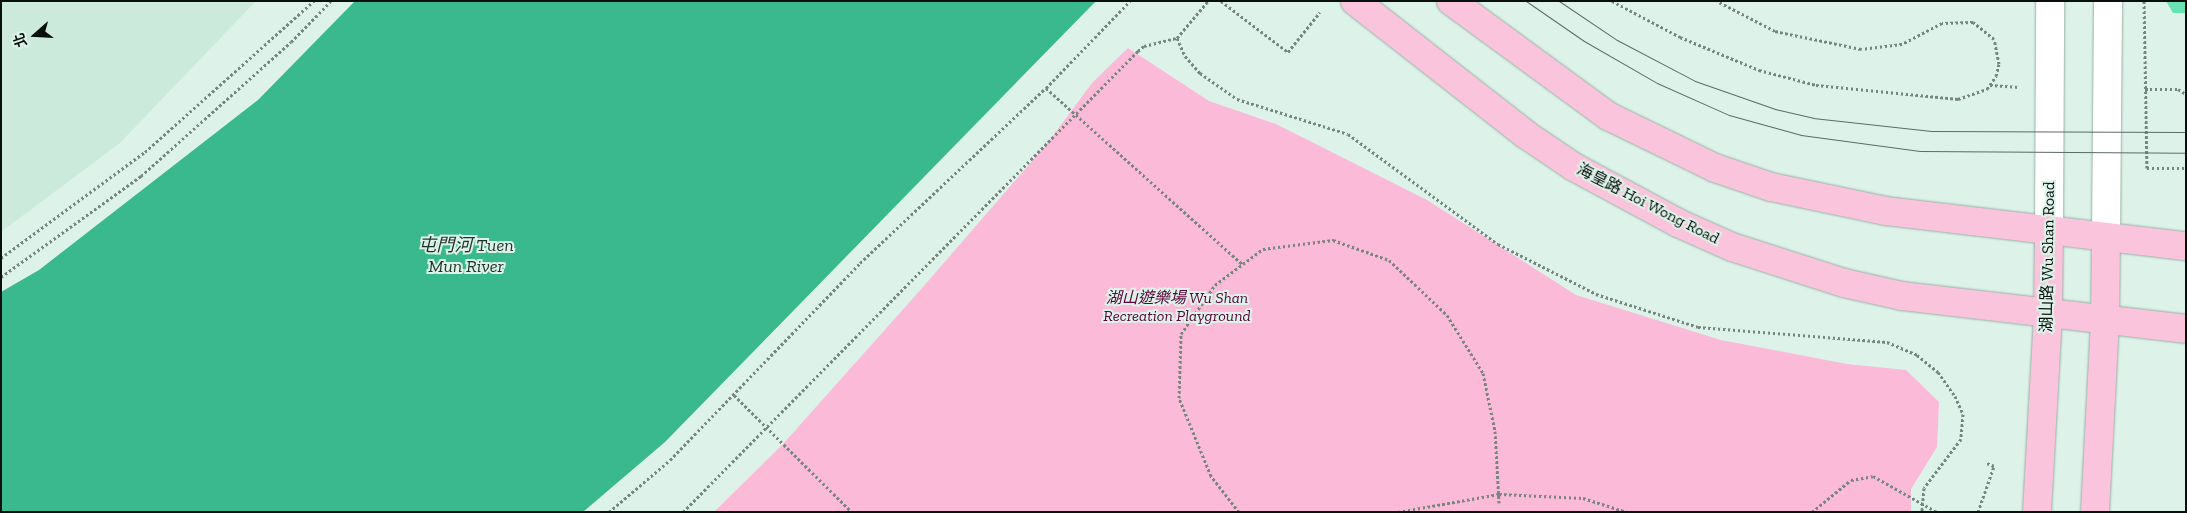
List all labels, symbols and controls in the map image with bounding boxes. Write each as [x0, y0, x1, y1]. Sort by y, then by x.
north arrow [10, 10, 60, 60]
text: 北 [10, 31, 31, 49]
street label: 海皇路 Hoi Wong Road [1573, 160, 1723, 248]
street label: 湖山路 Wu Shan Road [2037, 181, 2059, 333]
water label: 屯門河 Tuen Mun River [418, 235, 514, 278]
park label: 湖山遊樂場 Wu Shan Recreation Playground [1103, 288, 1251, 326]

